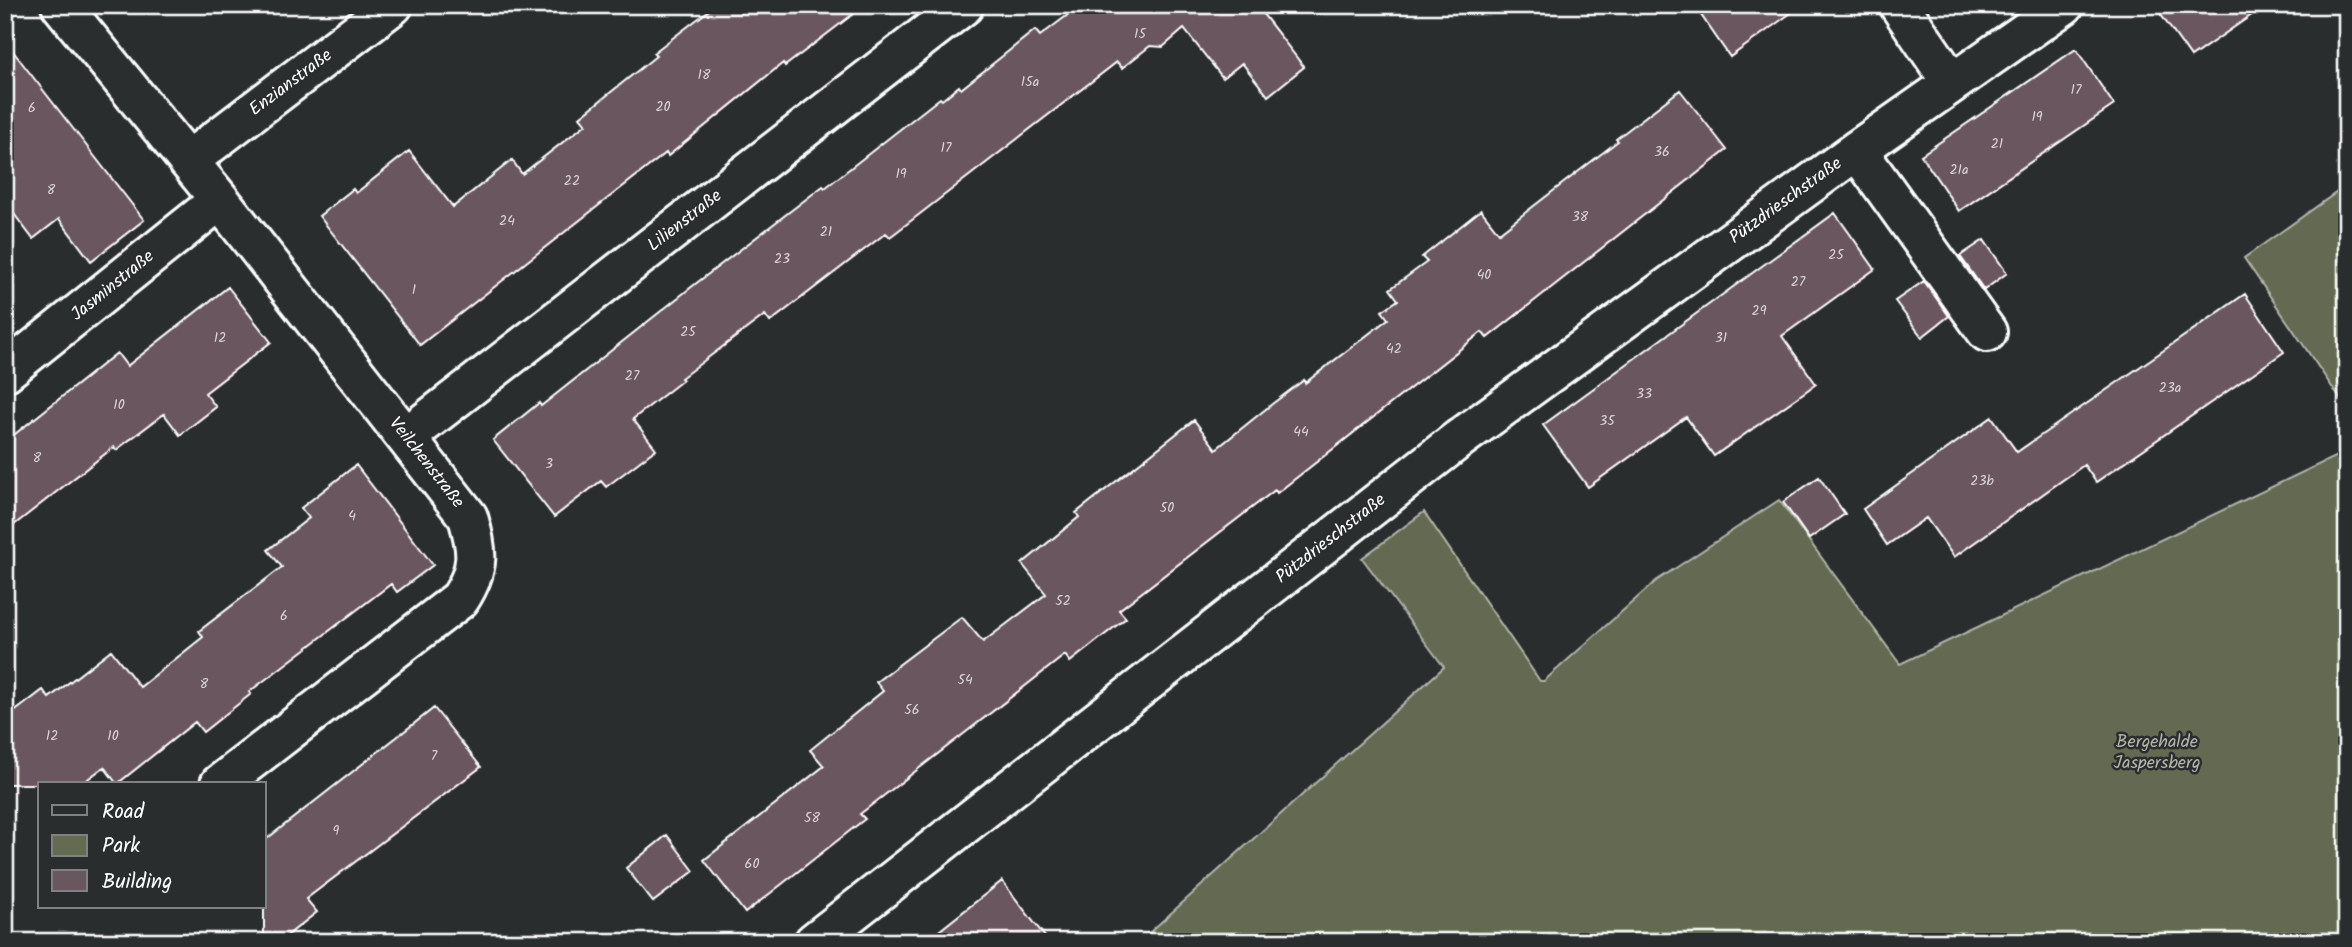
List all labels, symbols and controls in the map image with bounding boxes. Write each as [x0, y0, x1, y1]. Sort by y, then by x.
house number: 15 [1134, 23, 1147, 45]
street label: Enzianstraße [243, 42, 339, 124]
house number: 18 [698, 64, 711, 86]
house number: 15a [1021, 71, 1039, 93]
house number: 17 [2071, 79, 2082, 101]
house number: 20 [655, 96, 671, 118]
house number: 6 [28, 97, 36, 119]
house number: 19 [2031, 106, 2043, 128]
house number: 21 [1991, 133, 2003, 155]
house number: 17 [941, 137, 952, 159]
house number: 36 [1654, 141, 1670, 163]
street label: Pützdrieschstraße [1723, 150, 1849, 252]
house number: 21a [1949, 159, 1969, 181]
house number: 19 [895, 163, 907, 185]
house number: 22 [564, 170, 580, 192]
house number: 8 [47, 179, 56, 201]
street label: Lilienstraße [641, 182, 729, 260]
house number: 38 [1572, 206, 1589, 228]
house number: 24 [499, 210, 515, 232]
house number: 21 [820, 221, 832, 243]
street label: Jasminstraße [65, 243, 161, 329]
house number: 25 [1828, 244, 1845, 266]
house number: 23 [774, 248, 790, 270]
house number: 40 [1477, 264, 1491, 286]
house number: 27 [1791, 271, 1806, 293]
house number: 1 [412, 279, 416, 301]
house number: 29 [1752, 300, 1767, 322]
house number: 25 [680, 321, 697, 343]
house number: 12 [214, 327, 226, 349]
house number: 31 [1715, 327, 1727, 349]
house number: 42 [1386, 338, 1402, 360]
house number: 27 [625, 365, 640, 387]
house number: 23a [2159, 377, 2181, 399]
house number: 33 [1636, 383, 1652, 405]
house number: 10 [113, 394, 125, 416]
house number: 35 [1599, 410, 1616, 432]
street label: Veilchenstraße [381, 411, 471, 515]
house number: 44 [1293, 421, 1309, 443]
house number: 8 [33, 447, 42, 469]
house number: 3 [545, 453, 553, 475]
house number: 23b [1970, 470, 1994, 492]
street label: Pützdrieschstraße [1269, 486, 1393, 592]
house number: 50 [1160, 497, 1174, 519]
house number: 4 [348, 505, 356, 527]
house number: 52 [1055, 590, 1071, 612]
house number: 6 [280, 605, 288, 627]
house number: 54 [957, 669, 973, 691]
house number: 8 [200, 673, 209, 695]
house number: 56 [904, 699, 920, 721]
house number: 12 [46, 725, 58, 747]
house number: 10 [107, 725, 119, 747]
park label: Bergehalde Jaspersberg [2114, 728, 2200, 778]
house number: 7 [431, 745, 438, 767]
legend [38, 782, 266, 908]
text: Road [102, 796, 145, 829]
house number: 58 [804, 807, 821, 829]
house number: 9 [333, 820, 340, 842]
text: Park [102, 830, 140, 863]
house number: 60 [745, 853, 759, 875]
text: Building [102, 866, 172, 899]

